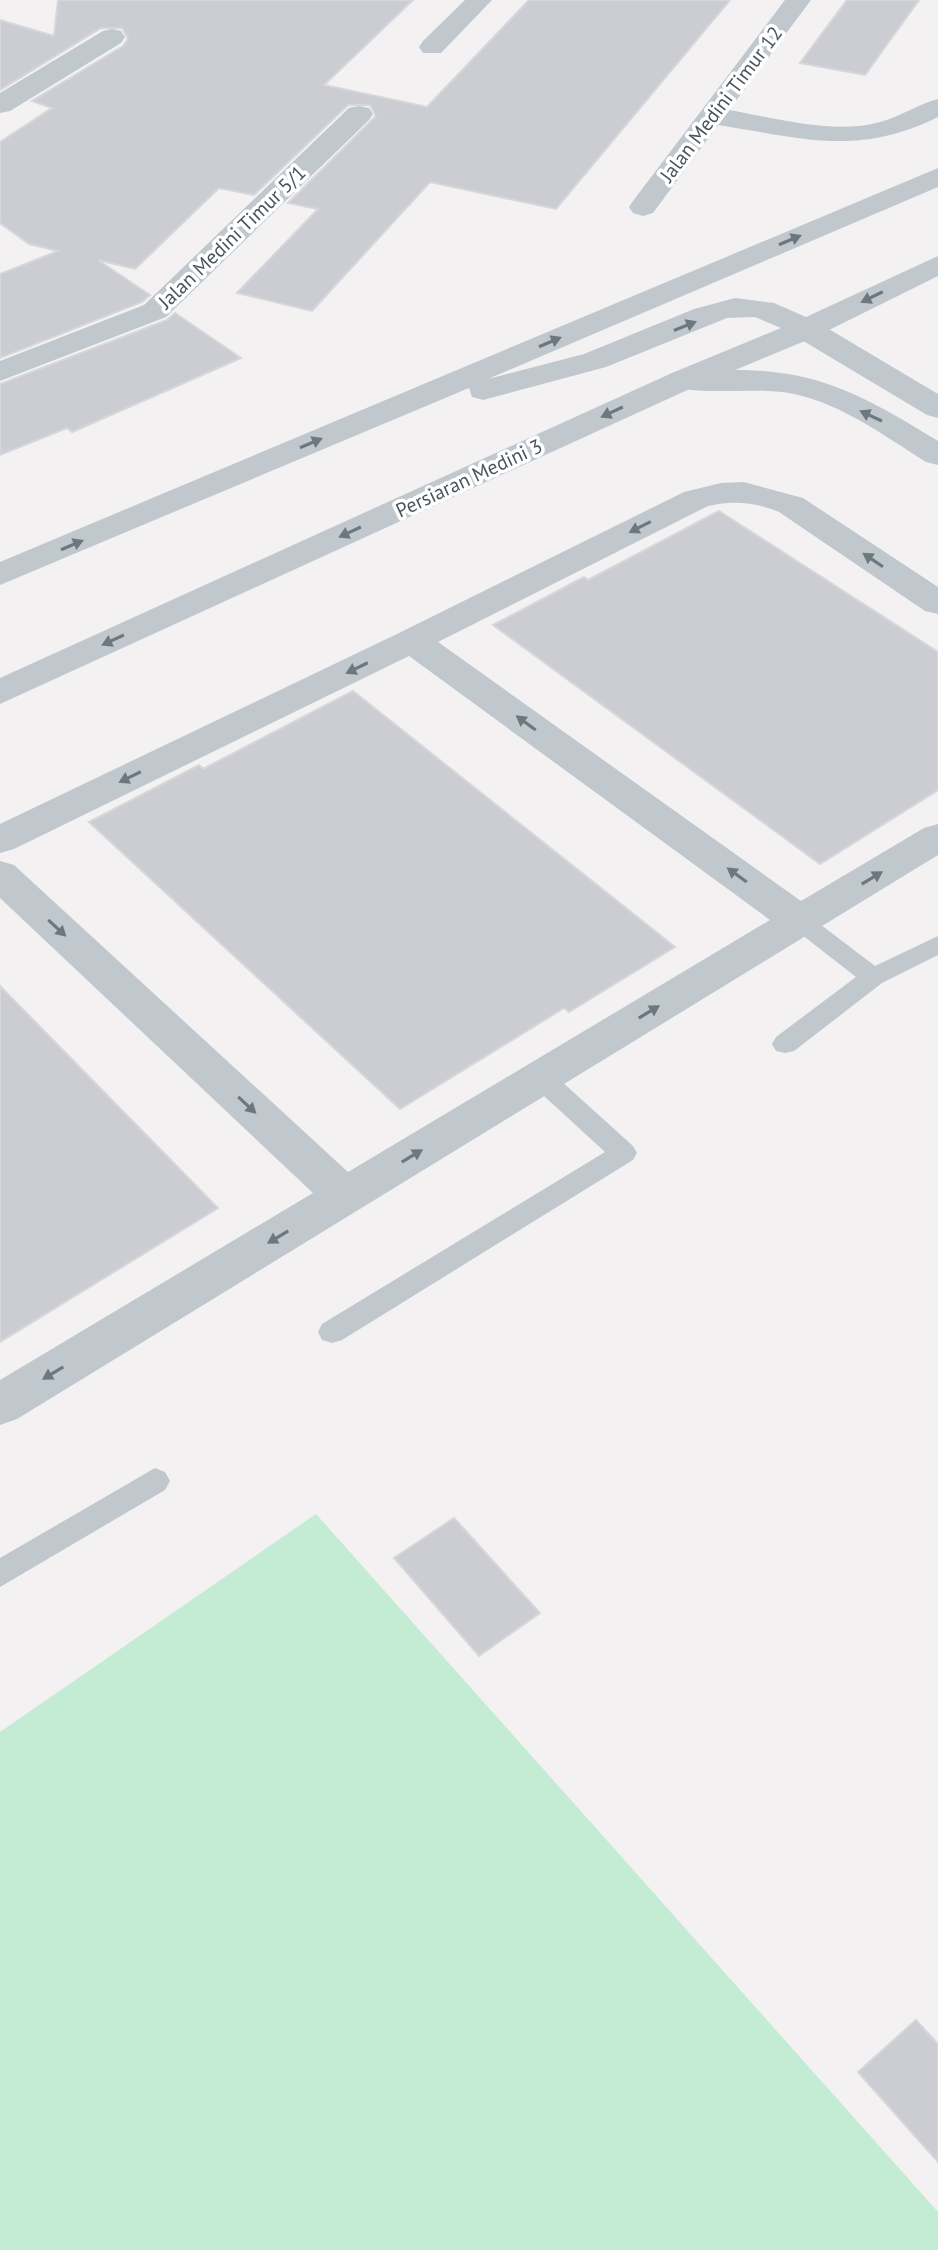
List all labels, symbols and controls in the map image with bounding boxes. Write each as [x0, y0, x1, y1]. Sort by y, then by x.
street label: Jalan Medini Timur 12 [653, 21, 788, 188]
street label: Jalan Medini Timur 5/1 [152, 160, 311, 315]
one-way arrow [778, 233, 802, 246]
one-way arrow [860, 290, 884, 304]
one-way arrow [673, 319, 697, 332]
one-way arrow [539, 335, 562, 348]
one-way arrow [600, 406, 623, 419]
one-way arrow [859, 409, 883, 423]
street label: Persiaran Medini 3 [392, 433, 546, 523]
one-way arrow [299, 437, 323, 450]
one-way arrow [628, 521, 651, 534]
one-way arrow [338, 525, 361, 539]
one-way arrow [60, 538, 84, 551]
one-way arrow [862, 553, 884, 567]
one-way arrow [101, 633, 125, 647]
one-way arrow [345, 661, 368, 675]
one-way arrow [515, 716, 536, 731]
one-way arrow [119, 770, 142, 784]
one-way arrow [726, 868, 747, 884]
one-way arrow [861, 870, 882, 885]
one-way arrow [47, 918, 66, 936]
one-way arrow [638, 1005, 660, 1019]
one-way arrow [237, 1096, 256, 1114]
one-way arrow [401, 1149, 423, 1163]
one-way arrow [267, 1229, 289, 1243]
one-way arrow [42, 1366, 64, 1380]

